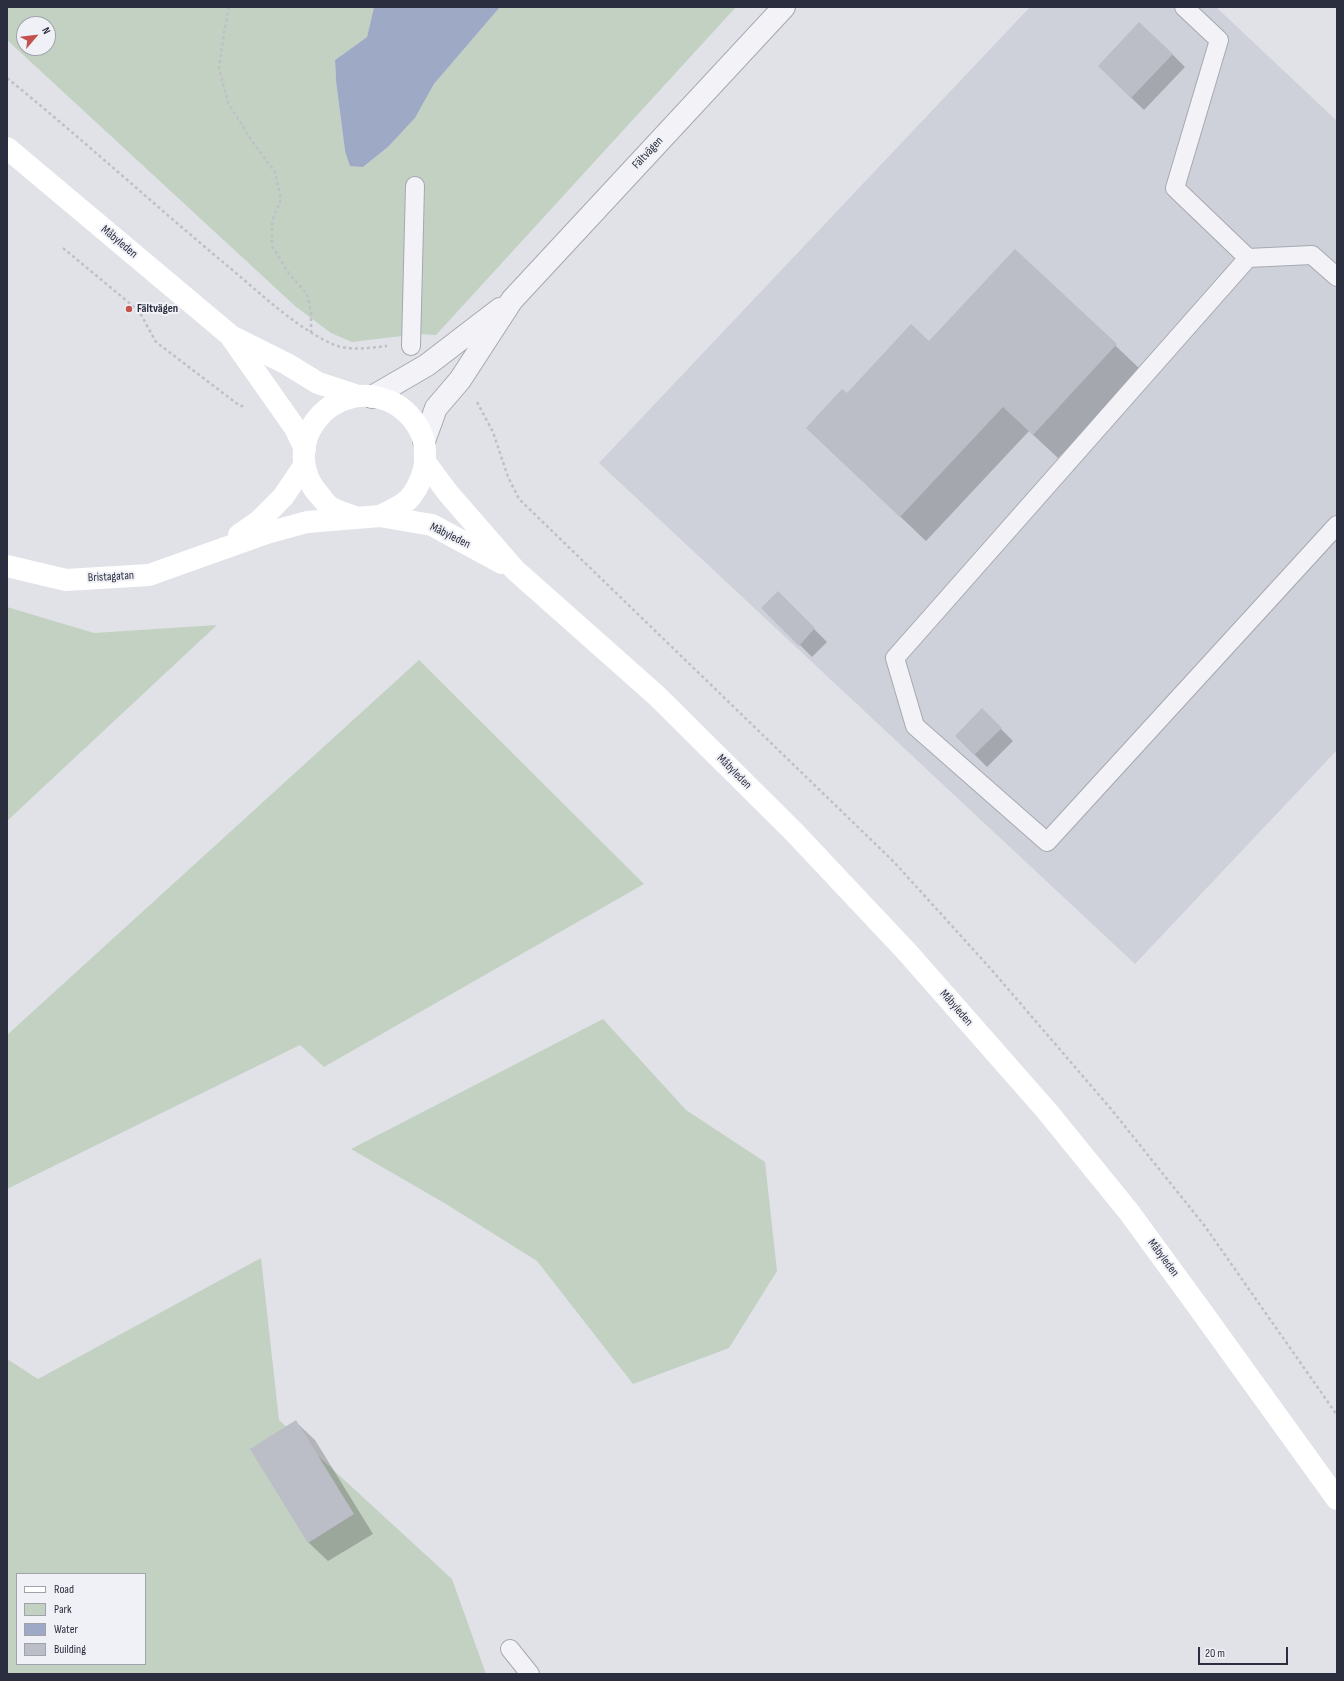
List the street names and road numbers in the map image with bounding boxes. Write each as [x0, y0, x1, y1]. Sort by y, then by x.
street label: Fältvägen [630, 134, 666, 172]
street label: Måbyleden [98, 223, 140, 261]
street label: Måbyleden [427, 520, 473, 552]
street label: Bristagatan [88, 569, 134, 585]
street label: Måbyleden [714, 752, 754, 792]
street label: Måbyleden [936, 987, 976, 1029]
street label: Måbyleden [1144, 1236, 1182, 1280]

